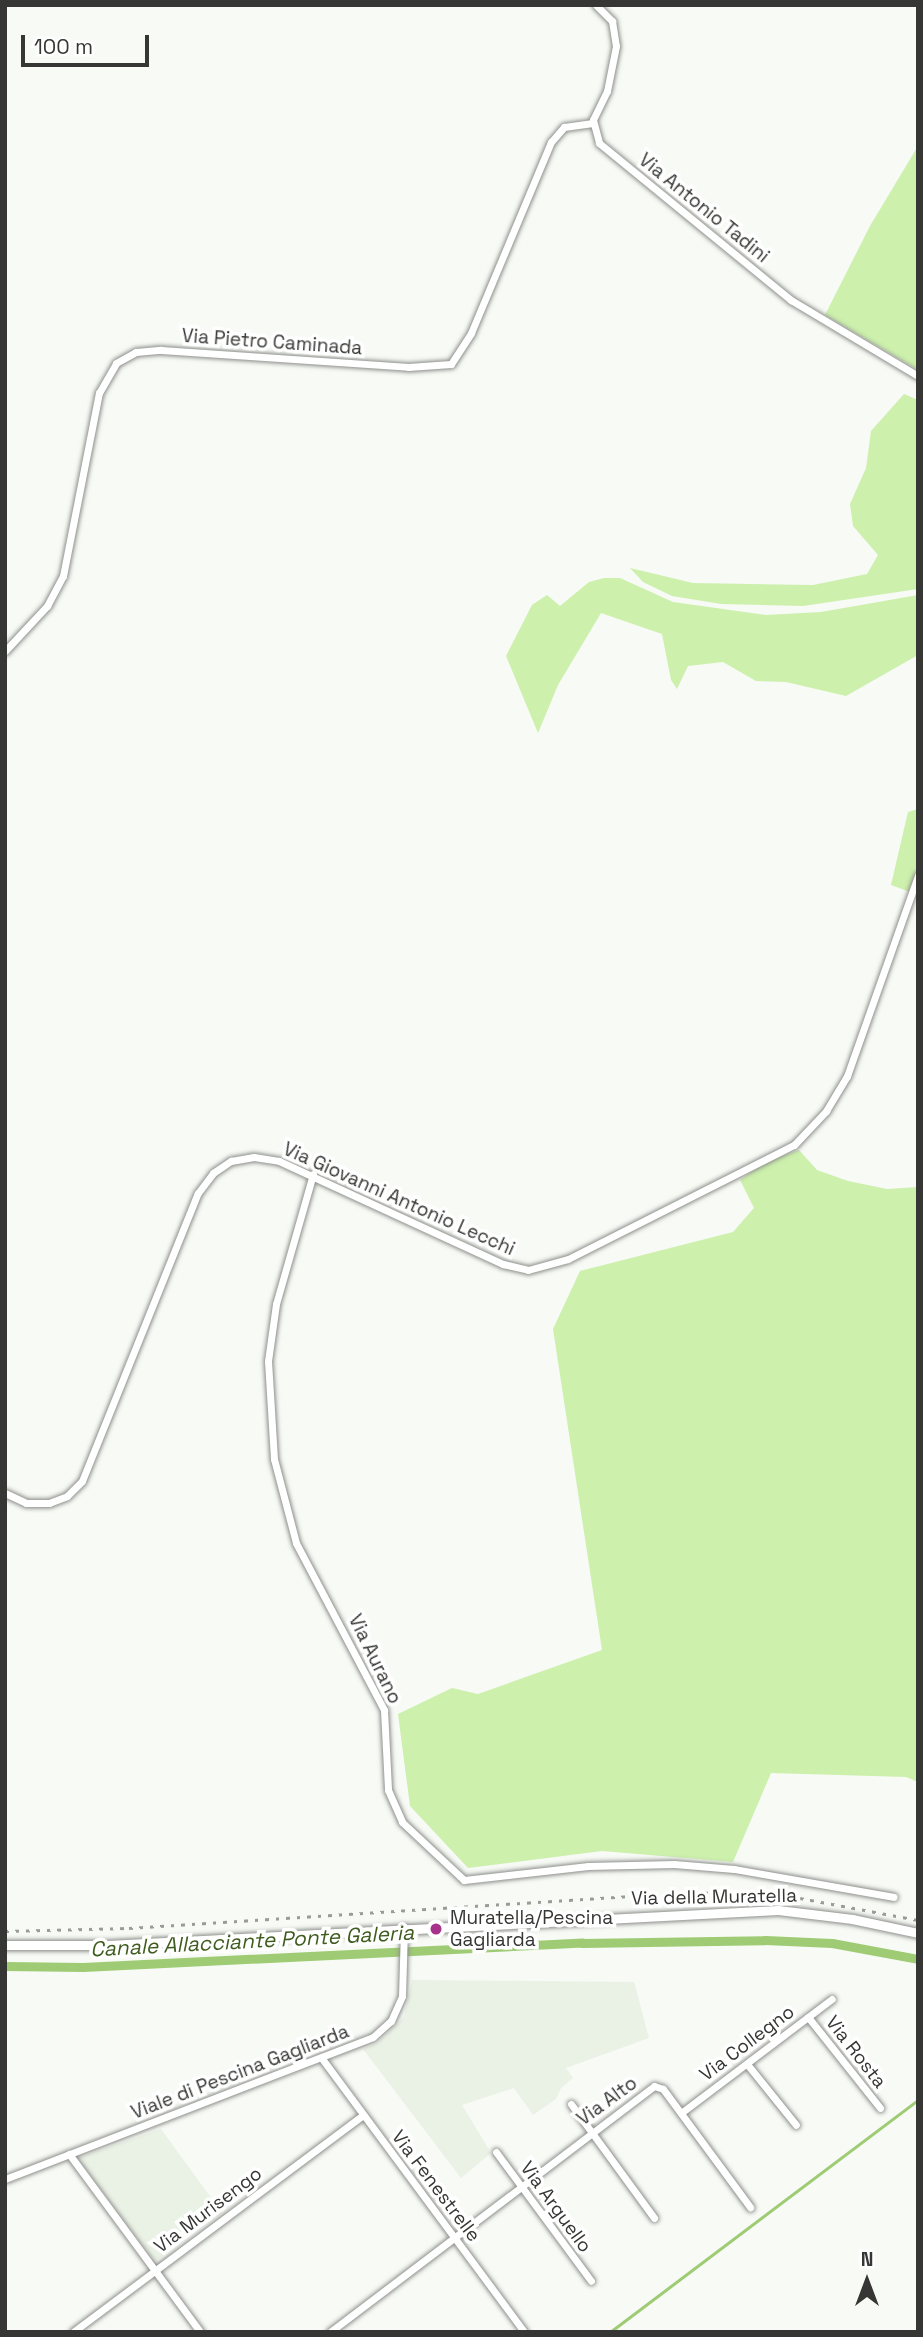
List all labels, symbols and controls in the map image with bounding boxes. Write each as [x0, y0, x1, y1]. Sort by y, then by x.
scale bar [24, 21, 152, 65]
text: 100 m [34, 33, 93, 60]
street label: Via Antonio Tadini [634, 148, 774, 268]
street label: Via Pietro Caminada [181, 324, 363, 360]
street label: Via Giovanni Antonio Lecchi [279, 1137, 519, 1261]
street label: Via Aurano [343, 1610, 407, 1708]
street label: Via della Muratella [631, 1884, 797, 1910]
place label: Muratella/Pescina Gagliarda [450, 1907, 613, 1951]
water label: Canale Allacciante Ponte Galeria [89, 1920, 415, 1962]
marker: Muratella/Pescina Gagliarda [428, 1921, 444, 1937]
street label: Via Collegno [695, 2000, 799, 2086]
street label: Via Rosta [821, 2011, 891, 2093]
street label: Viale di Pescina Gagliarda [128, 2020, 352, 2124]
street label: Via Alto [572, 2072, 642, 2130]
street label: Via Fenestrelle [387, 2126, 485, 2246]
street label: Via Arguello [515, 2157, 597, 2257]
street label: Via Murisengo [150, 2162, 266, 2258]
north arrow [832, 2246, 902, 2316]
text: N [861, 2247, 873, 2272]

